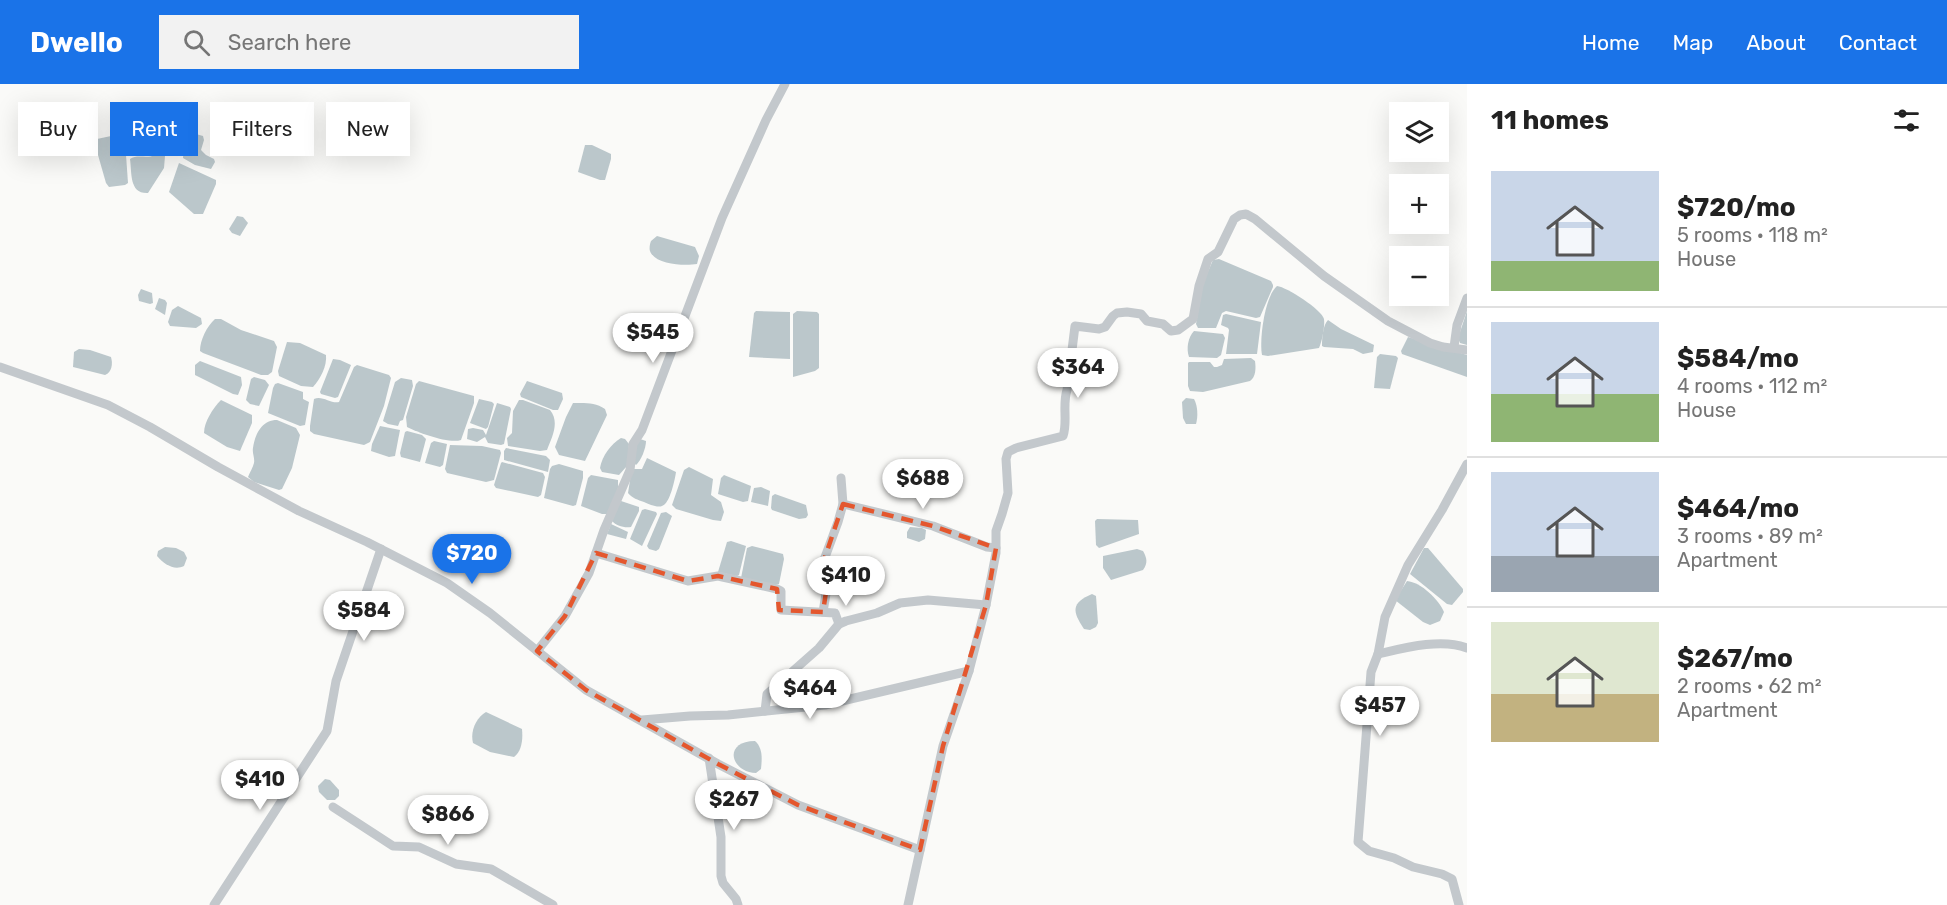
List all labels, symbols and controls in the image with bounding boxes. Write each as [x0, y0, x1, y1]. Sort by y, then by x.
search box [159, 15, 579, 69]
text: Dwello [30, 26, 123, 59]
icon: search [180, 26, 213, 59]
text: Search here [228, 29, 351, 56]
text: Home [1582, 30, 1639, 55]
text: Map [1672, 30, 1713, 55]
text: About [1746, 30, 1806, 55]
text: Contact [1839, 30, 1917, 55]
chip: Buy [18, 102, 98, 156]
chip: Rent [110, 102, 198, 156]
chip: Filters [210, 102, 314, 156]
chip: New [326, 102, 410, 156]
map controls [1389, 102, 1449, 306]
button: layers [1389, 102, 1449, 162]
icon: filters [1890, 104, 1923, 137]
text: 11 homes [1491, 105, 1609, 136]
button: + [1389, 174, 1449, 234]
text: $720/mo [1677, 192, 1796, 223]
icon: home [1539, 195, 1611, 267]
text: 5 rooms · 118 m² [1677, 223, 1828, 247]
button: − [1389, 246, 1449, 306]
text: House [1677, 247, 1736, 271]
pin: $545 [617, 313, 689, 364]
text: $545 [627, 320, 679, 344]
text: $584/mo [1677, 343, 1799, 374]
icon: home [1539, 346, 1611, 418]
pin: $364 [1042, 348, 1114, 399]
text: $364 [1051, 355, 1105, 379]
text: 4 rooms · 112 m² [1677, 374, 1827, 398]
text: House [1677, 398, 1736, 422]
pin: $688 [887, 459, 959, 510]
text: $688 [896, 466, 950, 490]
text: $464/mo [1677, 493, 1799, 524]
icon: home [1539, 496, 1611, 568]
text: 3 rooms · 89 m² [1677, 524, 1823, 548]
pin: $720 [436, 534, 508, 585]
text: $720 [446, 541, 498, 565]
text: Apartment [1677, 548, 1778, 572]
pin: $410 [810, 556, 882, 607]
text: $410 [821, 563, 871, 587]
pin: $584 [328, 591, 400, 642]
text: $584 [337, 598, 391, 622]
text: $267/mo [1677, 643, 1793, 674]
icon: home [1539, 646, 1611, 718]
pin: $464 [774, 669, 846, 720]
text: 2 rooms · 62 m² [1677, 674, 1822, 698]
text: $464 [783, 676, 837, 700]
pin: $457 [1344, 686, 1416, 737]
text: $457 [1354, 693, 1406, 717]
text: Apartment [1677, 698, 1778, 722]
pin: $410 [224, 760, 296, 811]
text: $410 [235, 767, 285, 791]
pin: $267 [698, 780, 770, 831]
text: $267 [709, 787, 759, 811]
pin: $866 [412, 795, 484, 846]
text: $866 [422, 802, 474, 826]

